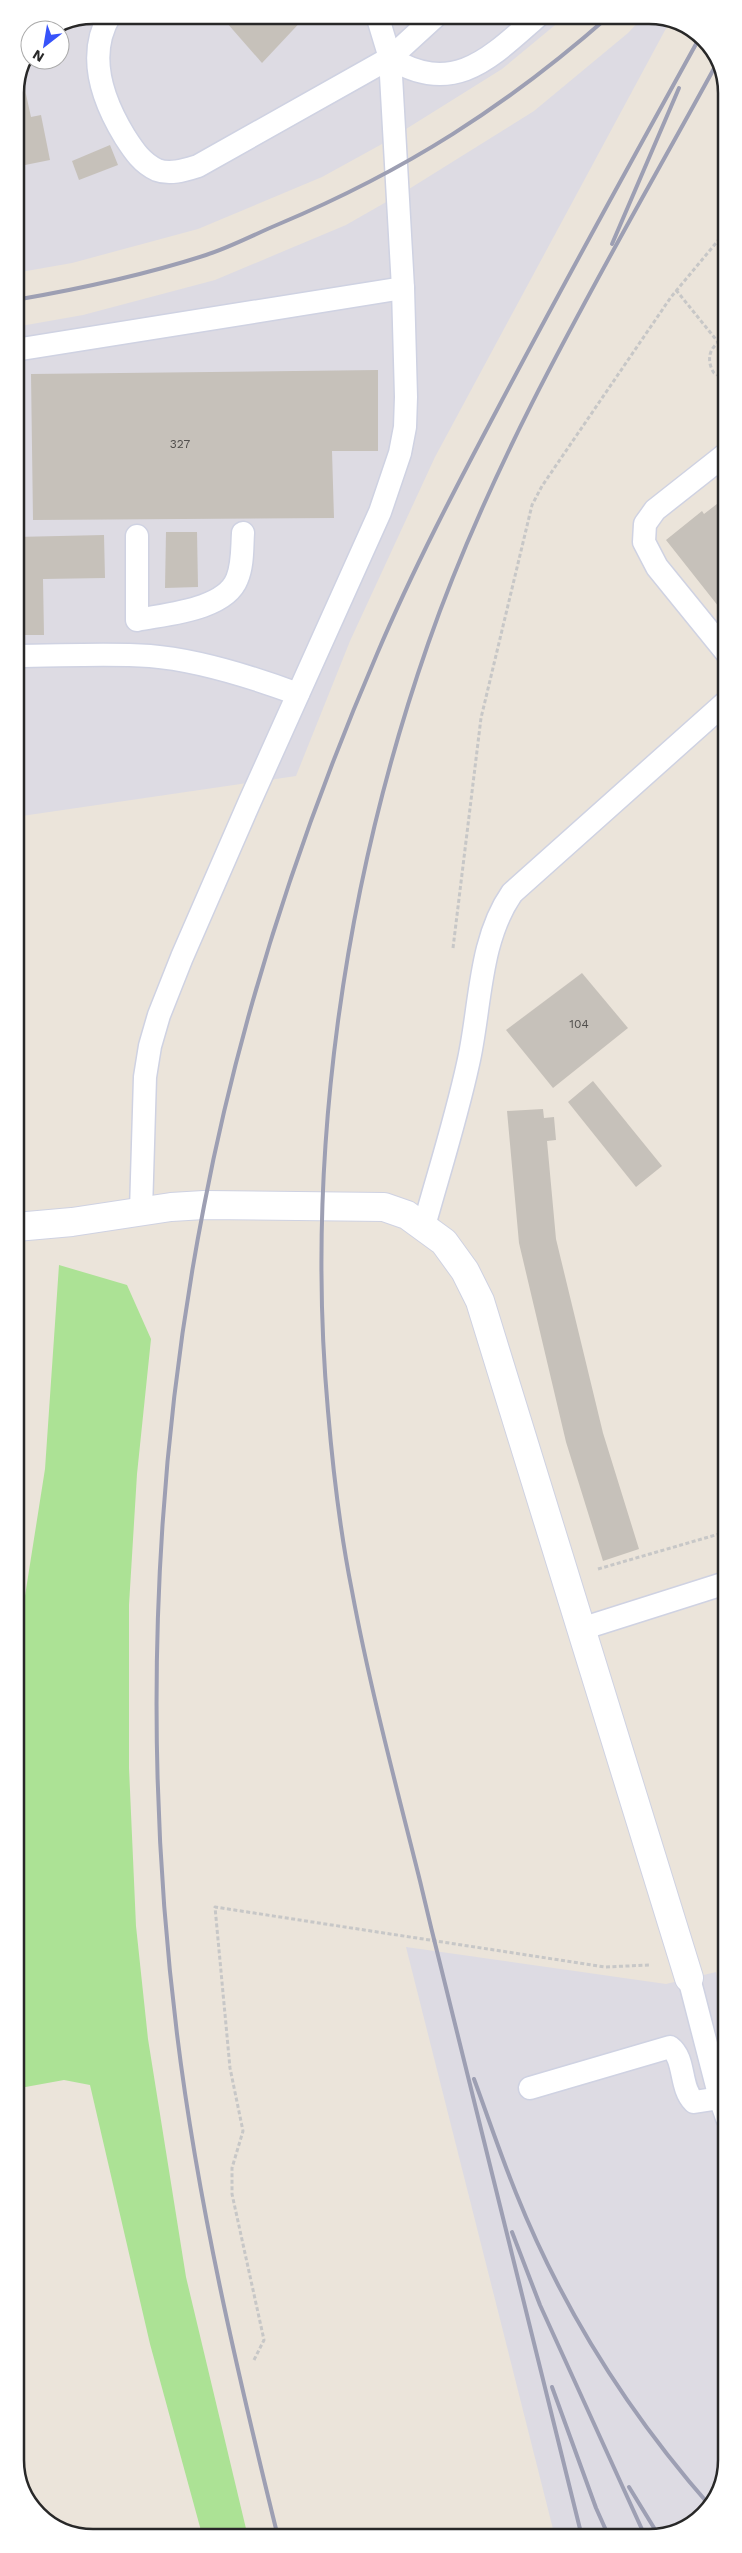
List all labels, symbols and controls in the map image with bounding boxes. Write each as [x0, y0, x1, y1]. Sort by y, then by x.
north arrow [20, 20, 70, 70]
text: N [30, 47, 47, 66]
house number: 327 [170, 437, 191, 451]
house number: 104 [569, 1017, 589, 1031]

